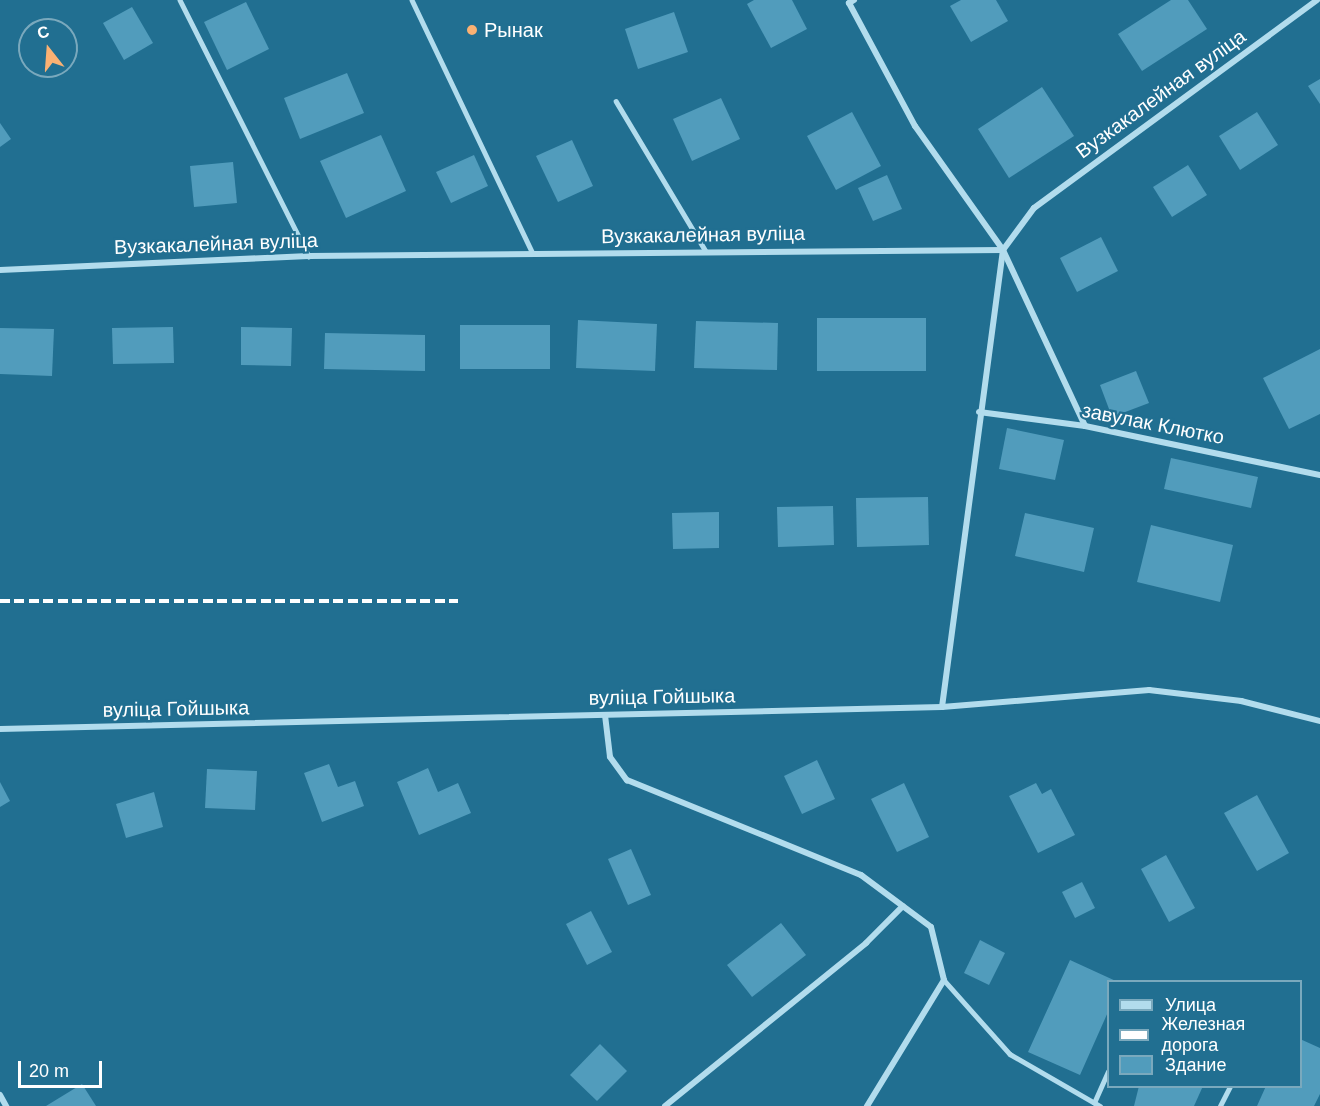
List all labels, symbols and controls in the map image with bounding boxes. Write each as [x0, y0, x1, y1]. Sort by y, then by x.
north arrow [18, 18, 78, 78]
place label: Рынак [484, 18, 543, 42]
text: С [35, 22, 51, 42]
marker: Рынак [465, 23, 479, 37]
street label: Вузкакалейная вуліца [1071, 24, 1251, 164]
street label: Вузкакалейная вуліца [601, 221, 805, 249]
street label: Вузкакалейная вуліца [114, 228, 318, 260]
street label: завулак Клютко [1080, 398, 1226, 450]
street label: вуліца Гойшыка [589, 684, 735, 710]
street label: вуліца Гойшыка [103, 696, 249, 722]
legend [1107, 980, 1302, 1088]
text: Улица [1165, 995, 1216, 1015]
text: Железная дорога [1161, 1014, 1245, 1055]
scale bar [21, 1049, 105, 1087]
text: Здание [1165, 1055, 1226, 1075]
text: 20 m [29, 1061, 69, 1081]

